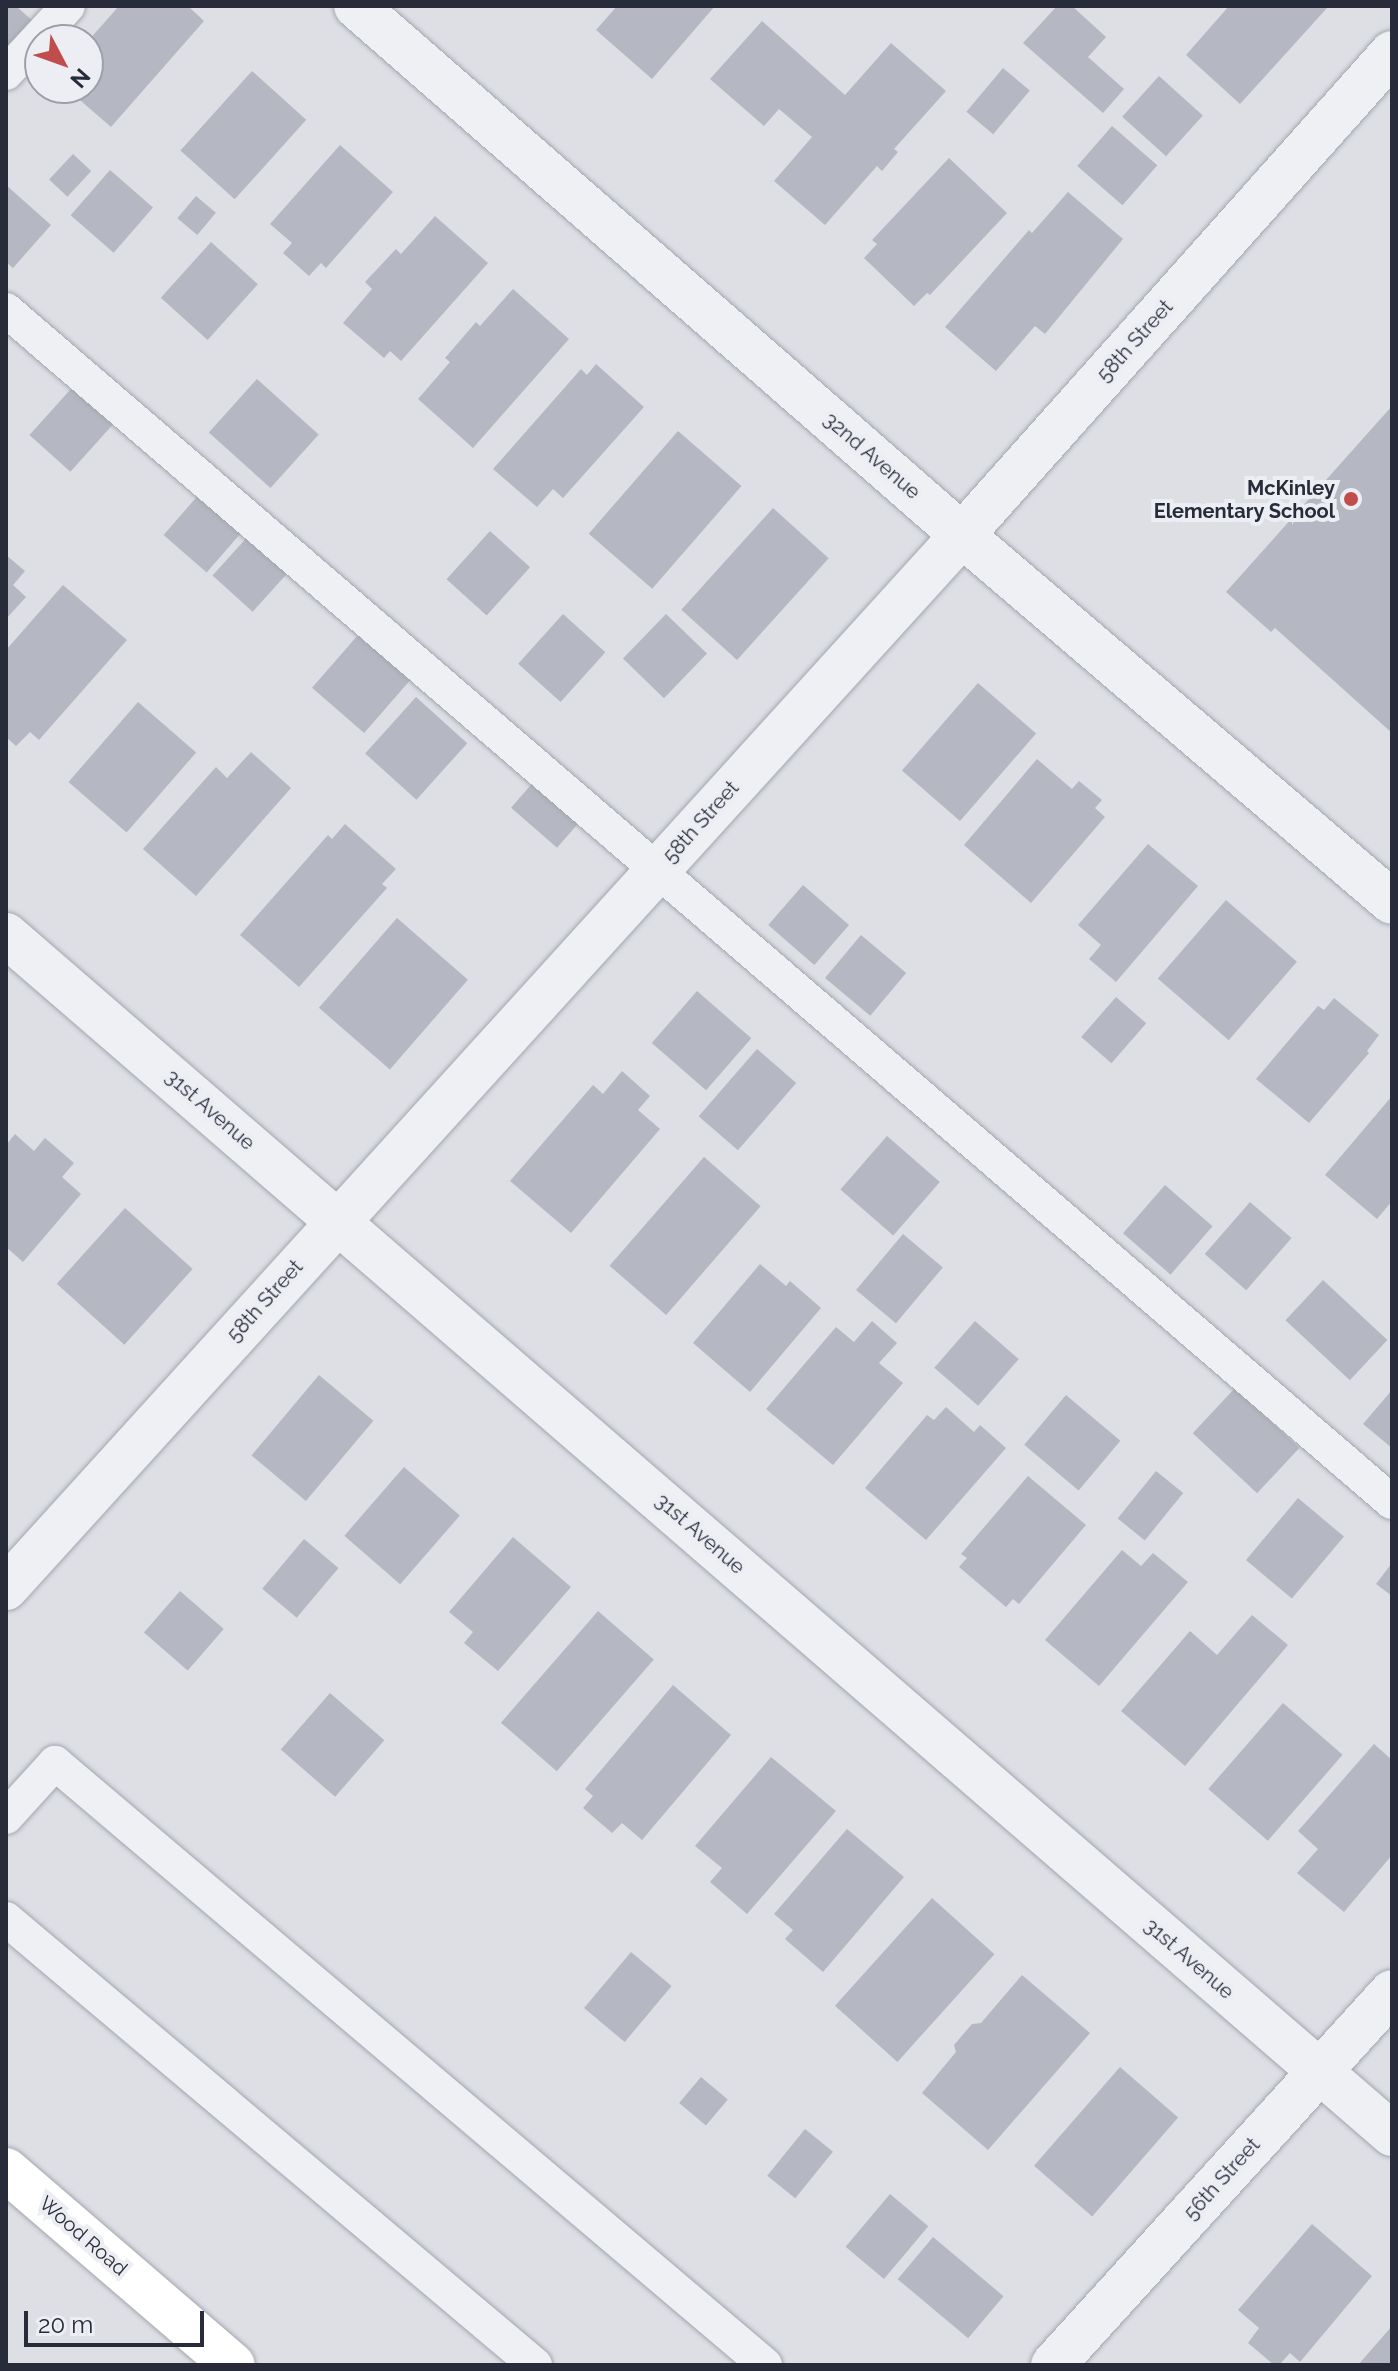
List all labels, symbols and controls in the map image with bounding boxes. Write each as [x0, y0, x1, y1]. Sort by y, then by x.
north arrow [24, 24, 104, 104]
text: N [65, 64, 96, 93]
street label: 58th Street [1092, 295, 1178, 387]
street label: 32nd Avenue [819, 407, 925, 505]
place label: McKinley Elementary School [1153, 476, 1335, 523]
marker: McKinley Elementary School [1342, 490, 1360, 508]
street label: 58th Street [658, 776, 744, 868]
street label: 31st Avenue [160, 1065, 260, 1155]
street label: 58th Street [222, 1255, 308, 1347]
street label: 31st Avenue [650, 1489, 750, 1579]
street label: 31st Avenue [1139, 1914, 1239, 2004]
street label: 56th Street [1179, 2133, 1265, 2225]
street label: Wood Road [34, 2191, 132, 2281]
scale bar [28, 2295, 208, 2345]
text: 20 m [38, 2310, 93, 2339]

